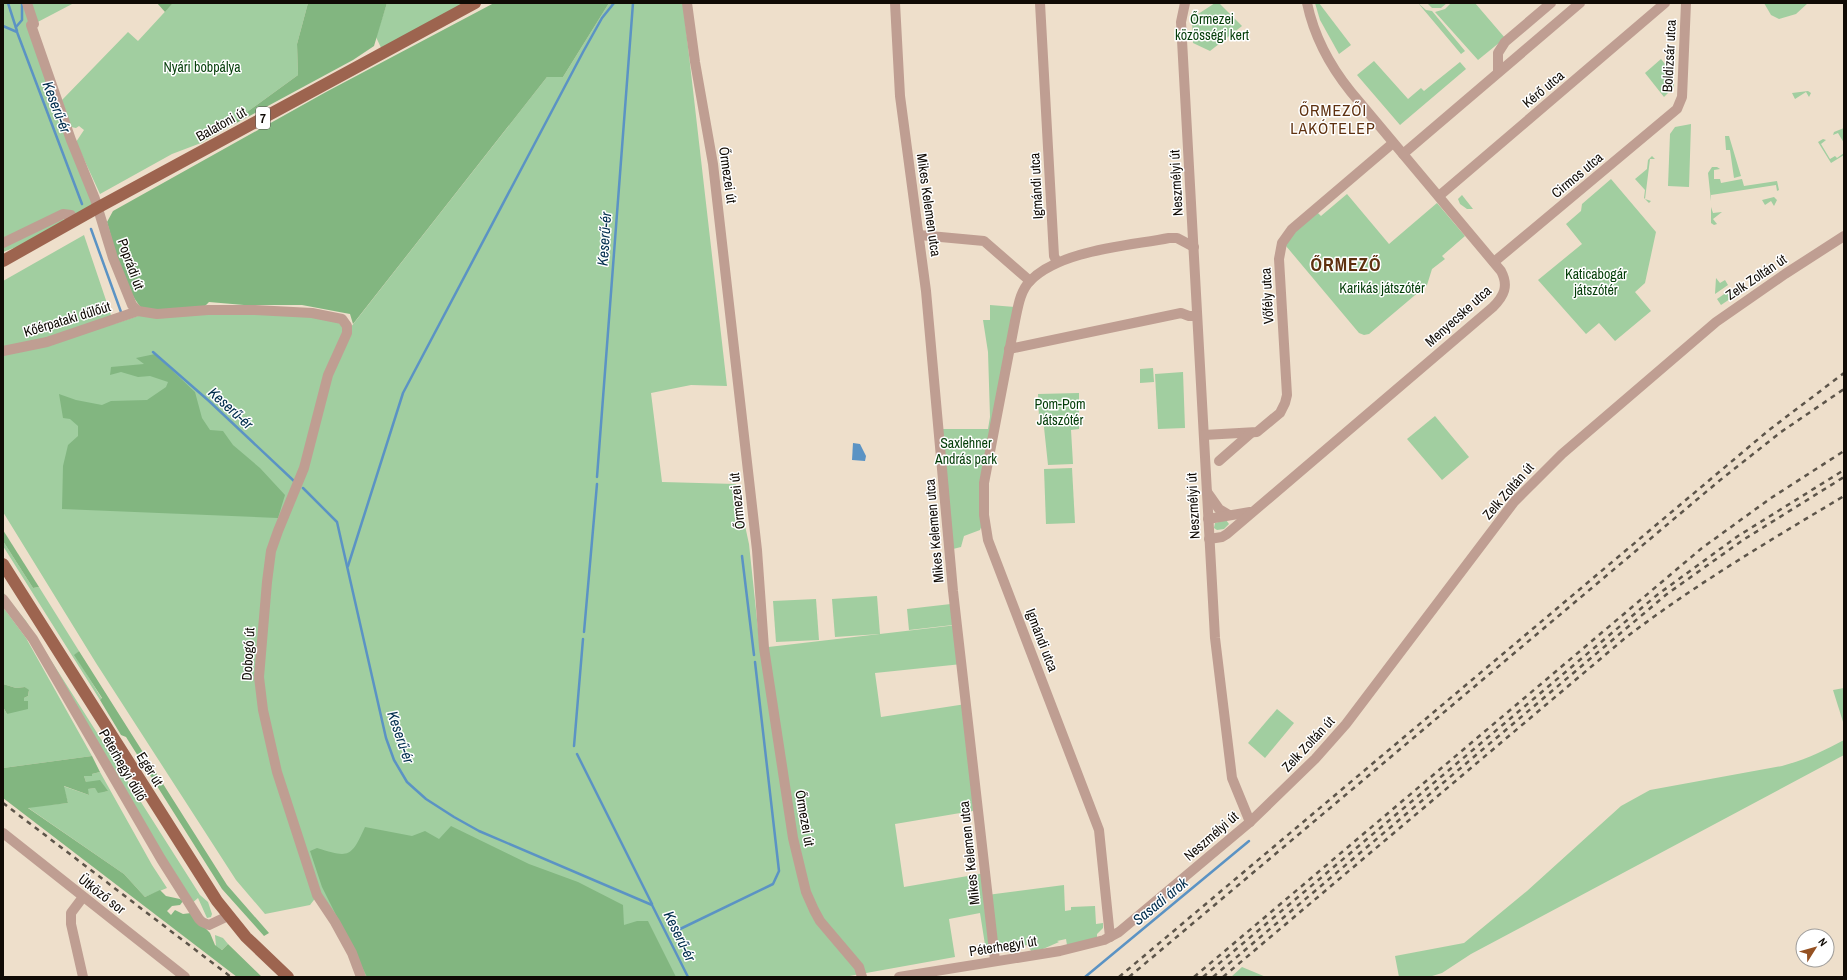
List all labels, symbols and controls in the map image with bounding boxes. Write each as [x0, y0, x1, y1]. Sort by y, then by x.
park label: Őrmezei közösségi kert [1175, 10, 1249, 44]
street label: Boldizsár utca [1658, 19, 1680, 93]
park label: Nyári bobpálya [163, 58, 241, 76]
street label: Kérő utca [1518, 66, 1568, 112]
water label: Keserű-ér [38, 78, 77, 137]
district label: ŐRMEZŐI LAKÓTELEP [1290, 99, 1376, 139]
street label: Balatoni út [193, 103, 249, 145]
road number: 7 [256, 107, 270, 129]
street label: Őrmezei út [715, 146, 741, 204]
street label: Cirmos utca [1548, 148, 1607, 202]
street label: Neszmélyi út [1165, 149, 1187, 217]
street label: Mikes Kelemen utca [913, 152, 945, 258]
street label: Igmándi utca [1025, 152, 1047, 220]
water label: Keserű-ér [592, 210, 616, 267]
street label: Poprádi út [113, 236, 149, 292]
street label: Zelk Zoltán út [1722, 250, 1790, 304]
district label: ŐRMEZŐ [1311, 252, 1381, 277]
park label: Katicabogár játszótér [1565, 265, 1627, 299]
street label: Vőfély utca [1257, 267, 1277, 325]
park label: Karikás játszótér [1339, 279, 1425, 297]
street label: Menyecske utca [1421, 281, 1495, 350]
street label: Kőérpataki dűlőút [21, 297, 113, 341]
water label: Keserű-ér [204, 382, 259, 434]
park label: Pom-Pom Játszótér [1034, 395, 1086, 429]
park label: Saxlehner András park [934, 434, 997, 468]
street label: Zelk Zoltán út [1478, 459, 1538, 523]
street label: Őrmezei út [725, 472, 749, 530]
street label: Neszmélyi út [1182, 472, 1204, 540]
street label: Mikes Kelemen utca [920, 478, 947, 584]
street label: Igmándi utca [1022, 606, 1063, 675]
street label: Dobogó út [238, 627, 258, 681]
water label: Keserű-ér [382, 708, 420, 767]
street label: Zelk Zoltán út [1278, 712, 1338, 776]
street label: Péterhegyi dűlő [95, 726, 151, 804]
street label: Egér út [133, 749, 167, 789]
street label: Őrmezei út [791, 788, 819, 848]
street label: Mikes Kelemen utca [955, 800, 983, 906]
street label: Neszmélyi út [1180, 807, 1242, 865]
street label: Ütköző sor [75, 870, 129, 918]
water label: Sasadi árok [1128, 872, 1193, 930]
water label: Keserű-ér [659, 907, 702, 966]
north arrow [1795, 928, 1835, 968]
street label: Péterhegyi út [968, 932, 1038, 960]
text: N [1815, 935, 1831, 949]

